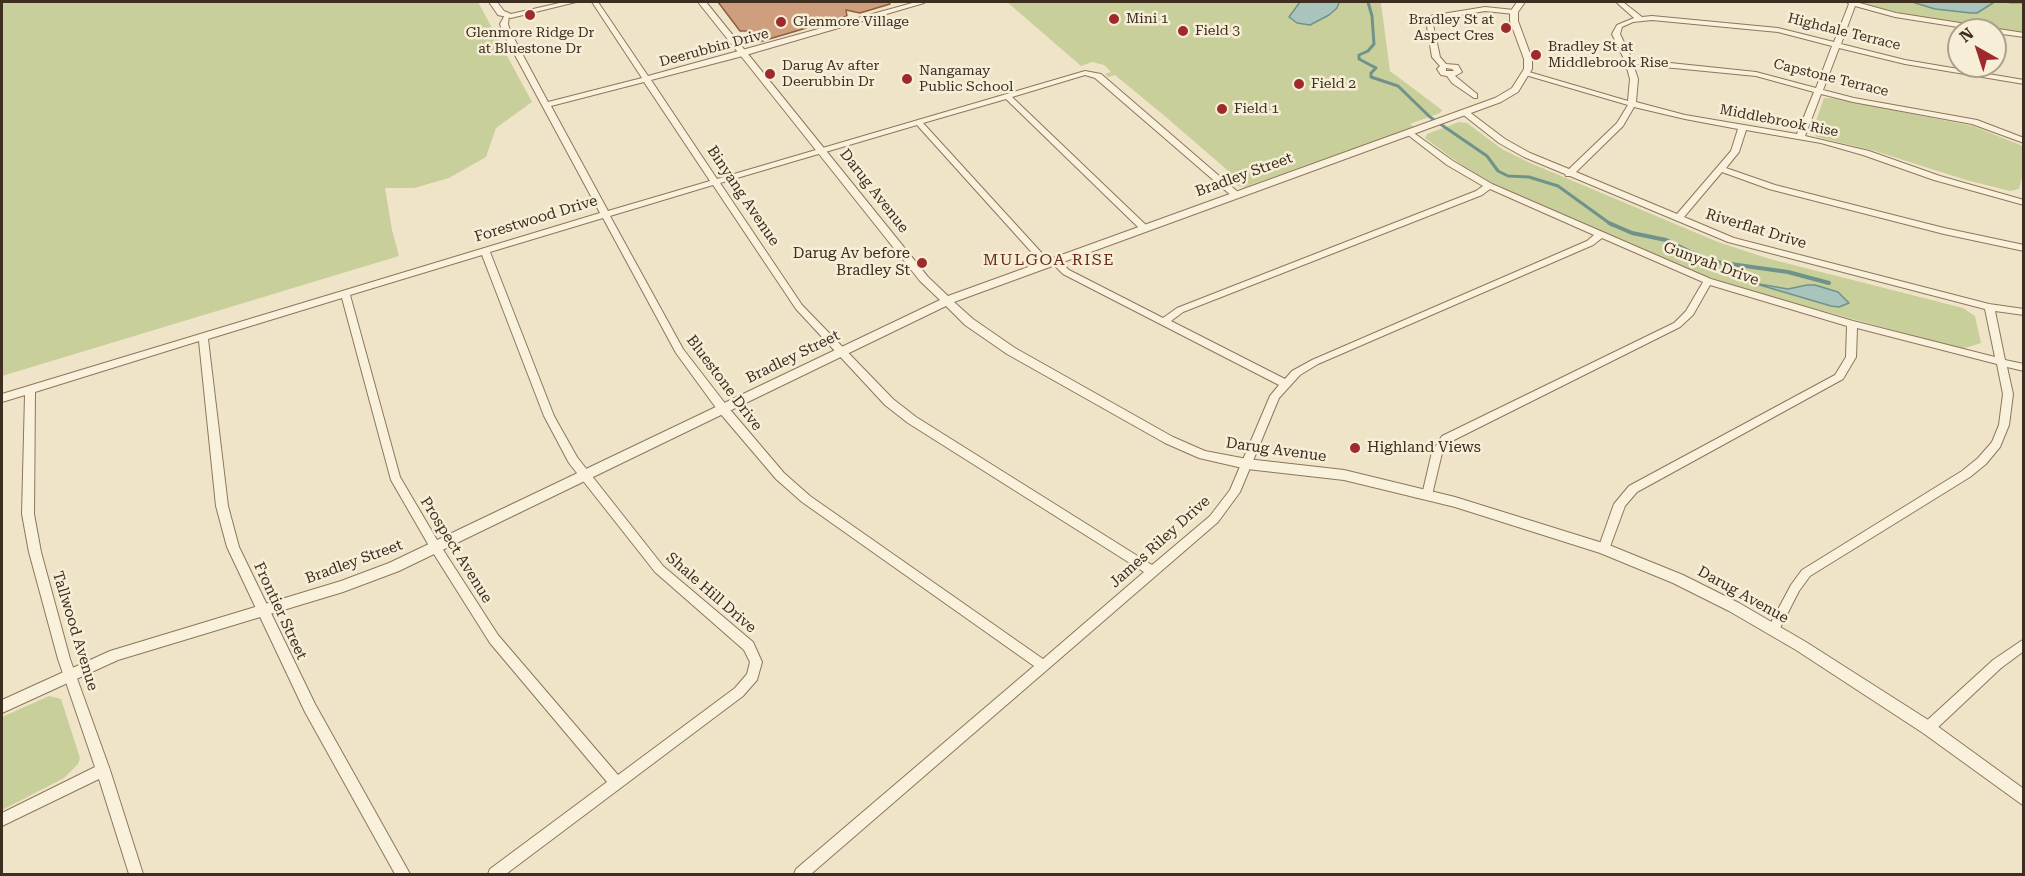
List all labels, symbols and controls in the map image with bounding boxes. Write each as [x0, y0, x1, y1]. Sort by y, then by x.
marker: Glenmore Ridge Dr at Bluestone Dr [523, 8, 537, 22]
street label: Highdale Terrace [1786, 10, 1902, 54]
place label: Mini 1 [1126, 11, 1169, 27]
marker: Mini 1 [1107, 12, 1121, 26]
place label: Bradley St at Aspect Cres [1409, 12, 1494, 44]
place label: Glenmore Village [793, 14, 909, 30]
marker: Glenmore Village [774, 15, 788, 29]
north arrow [1947, 18, 2007, 78]
marker: Bradley St at Aspect Cres [1499, 21, 1513, 35]
place label: Field 3 [1195, 23, 1240, 39]
marker: Field 3 [1176, 24, 1190, 38]
text: N [1956, 24, 1977, 46]
place label: Glenmore Ridge Dr at Bluestone Dr [466, 25, 594, 57]
street label: Deerubbin Drive [658, 25, 770, 71]
place label: Bradley St at Middlebrook Rise [1548, 39, 1668, 72]
marker: Bradley St at Middlebrook Rise [1529, 48, 1543, 62]
street label: Capstone Terrace [1772, 56, 1890, 100]
place label: Darug Av after Deerubbin Dr [782, 58, 879, 90]
place label: Nangamay Public School [919, 63, 1013, 96]
marker: Darug Av after Deerubbin Dr [763, 67, 777, 81]
marker: Nangamay Public School [900, 72, 914, 86]
place label: Field 2 [1311, 76, 1356, 92]
marker: Field 2 [1292, 77, 1306, 91]
place label: Field 1 [1234, 101, 1279, 117]
street label: Middlebrook Rise [1718, 101, 1840, 141]
marker: Field 1 [1215, 102, 1229, 116]
street label: Binyang Avenue [703, 143, 783, 249]
street label: Darug Avenue [836, 146, 912, 236]
street label: Bradley Street [1193, 149, 1295, 201]
street label: Forestwood Drive [472, 192, 600, 246]
street label: Riverflat Drive [1703, 205, 1809, 253]
street label: Gunyah Drive [1661, 238, 1761, 290]
place label: Darug Av before Bradley St [793, 245, 910, 280]
district label: MULGOA RISE [983, 250, 1115, 270]
marker: Darug Av before Bradley St [915, 256, 929, 270]
street label: Bradley Street [743, 327, 843, 387]
street label: Bluestone Drive [682, 332, 766, 434]
street label: Darug Avenue [1225, 434, 1327, 466]
place label: Highland Views [1367, 439, 1481, 457]
marker: Highland Views [1348, 441, 1362, 455]
street label: James Riley Drive [1106, 492, 1214, 592]
street label: Prospect Avenue [416, 494, 496, 606]
street label: Bradley Street [303, 536, 405, 588]
street label: Shale Hill Drive [662, 549, 760, 637]
street label: Frontier Street [250, 559, 310, 663]
street label: Darug Avenue [1694, 563, 1792, 627]
street label: Tallwood Avenue [48, 569, 102, 693]

